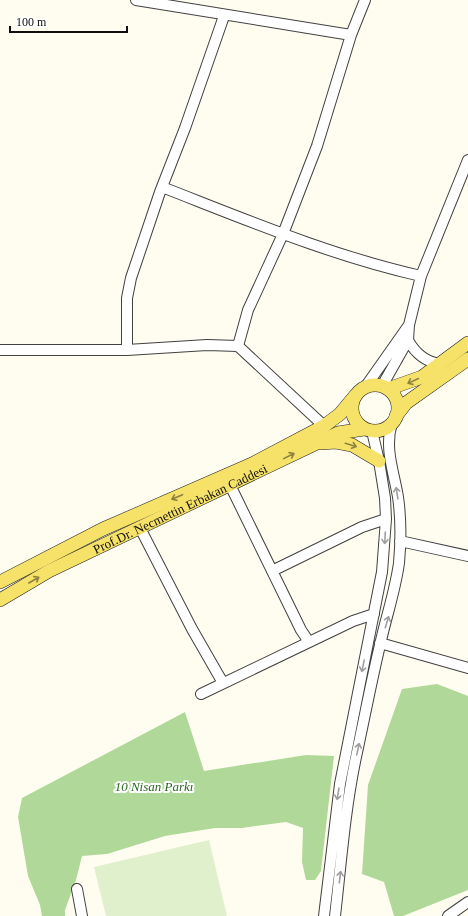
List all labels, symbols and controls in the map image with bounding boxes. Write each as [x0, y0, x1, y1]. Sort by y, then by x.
scale bar [10, 8, 127, 34]
text: 100 m [16, 15, 47, 29]
one-way arrow [407, 378, 419, 385]
one-way arrow [344, 442, 356, 450]
one-way arrow [283, 452, 295, 459]
street label: Prof.Dr. Necmettin Erbakan Caddesi [90, 460, 270, 556]
one-way arrow [393, 487, 401, 500]
one-way arrow [171, 494, 183, 501]
one-way arrow [381, 531, 389, 544]
one-way arrow [28, 575, 40, 583]
one-way arrow [384, 616, 391, 629]
one-way arrow [358, 659, 366, 672]
one-way arrow [354, 742, 362, 755]
park label: 10 Nisan Parkı [115, 779, 193, 794]
one-way arrow [334, 787, 342, 800]
one-way arrow [336, 871, 344, 884]

